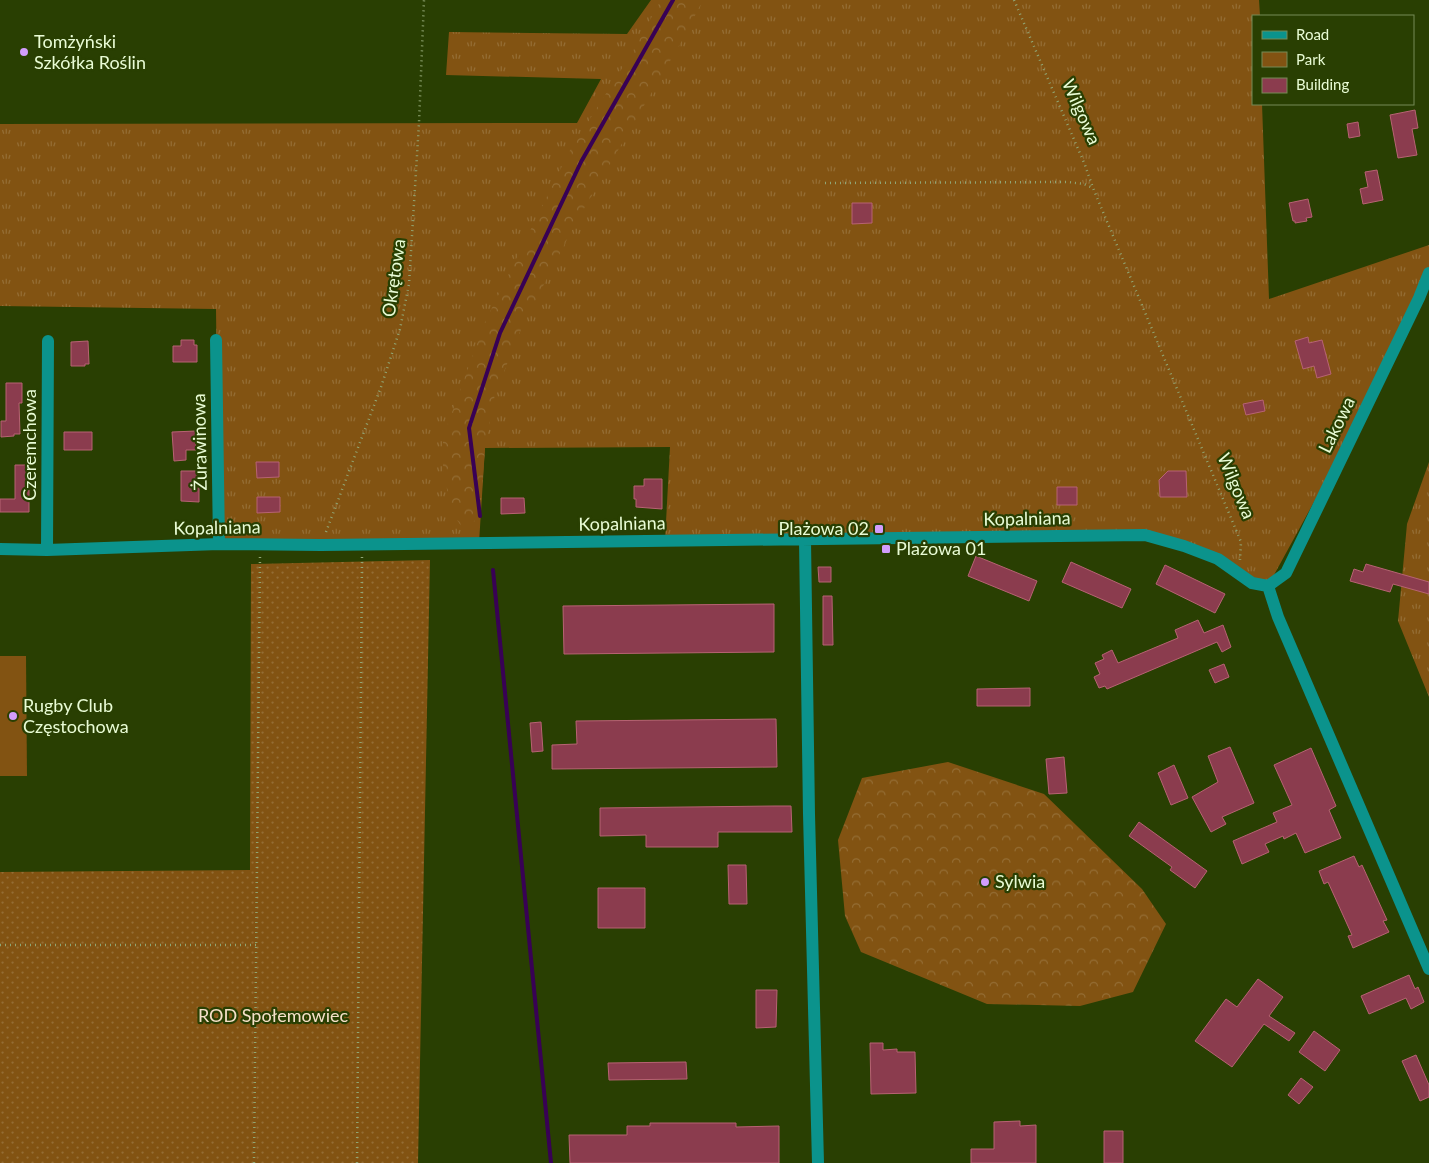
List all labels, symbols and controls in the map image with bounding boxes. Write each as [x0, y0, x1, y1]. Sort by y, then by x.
legend [1252, 15, 1414, 105]
text: Road [1296, 25, 1329, 43]
place label: Tomżyński Szkółka Roślin [34, 30, 146, 73]
marker: Tomżyński Szkółka Roślin [18, 46, 30, 58]
text: Park [1296, 50, 1326, 68]
street label: Wilgowa [1058, 75, 1106, 148]
text: Building [1296, 75, 1349, 93]
street label: Okrętowa [377, 237, 409, 318]
street label: Czeremchowa [18, 389, 40, 501]
street label: Żurawinowa [187, 393, 211, 491]
street label: Lakowa [1313, 393, 1359, 456]
street label: Wilgowa [1213, 449, 1261, 522]
street label: Kopalniana [983, 506, 1071, 530]
street label: Kopalniana [578, 511, 666, 535]
street label: Kopalniana [173, 515, 261, 539]
place label: Plażowa 02 [779, 517, 869, 539]
marker: Plażowa 02 [873, 523, 885, 535]
place label: Plażowa 01 [896, 537, 986, 559]
marker: Plażowa 01 [880, 543, 892, 555]
place label: Rugby Club Częstochowa [23, 694, 129, 737]
marker: Rugby Club Częstochowa [7, 710, 19, 722]
place label: Sylwia [995, 870, 1045, 892]
marker: Sylwia [979, 876, 991, 888]
park label: ROD Społemowiec [198, 1004, 349, 1026]

